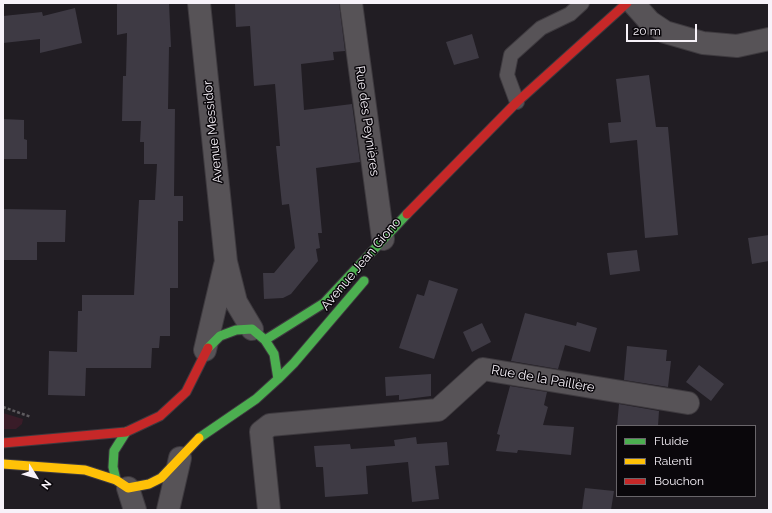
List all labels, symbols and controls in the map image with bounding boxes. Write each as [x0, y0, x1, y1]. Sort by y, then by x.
scale bar [628, 16, 699, 42]
text: 20 m [633, 24, 661, 38]
street label: Rue des Peynières [352, 65, 382, 177]
street label: Avenue Messidor [200, 80, 226, 184]
street label: Avenue Jean Giono [318, 215, 404, 313]
street label: Rue de la Paillère [490, 362, 596, 396]
legend [616, 425, 756, 497]
text: Fluide [654, 434, 689, 448]
text: Ralenti [654, 454, 692, 468]
north arrow [16, 457, 56, 497]
text: Bouchon [654, 474, 704, 488]
text: N [38, 477, 54, 492]

